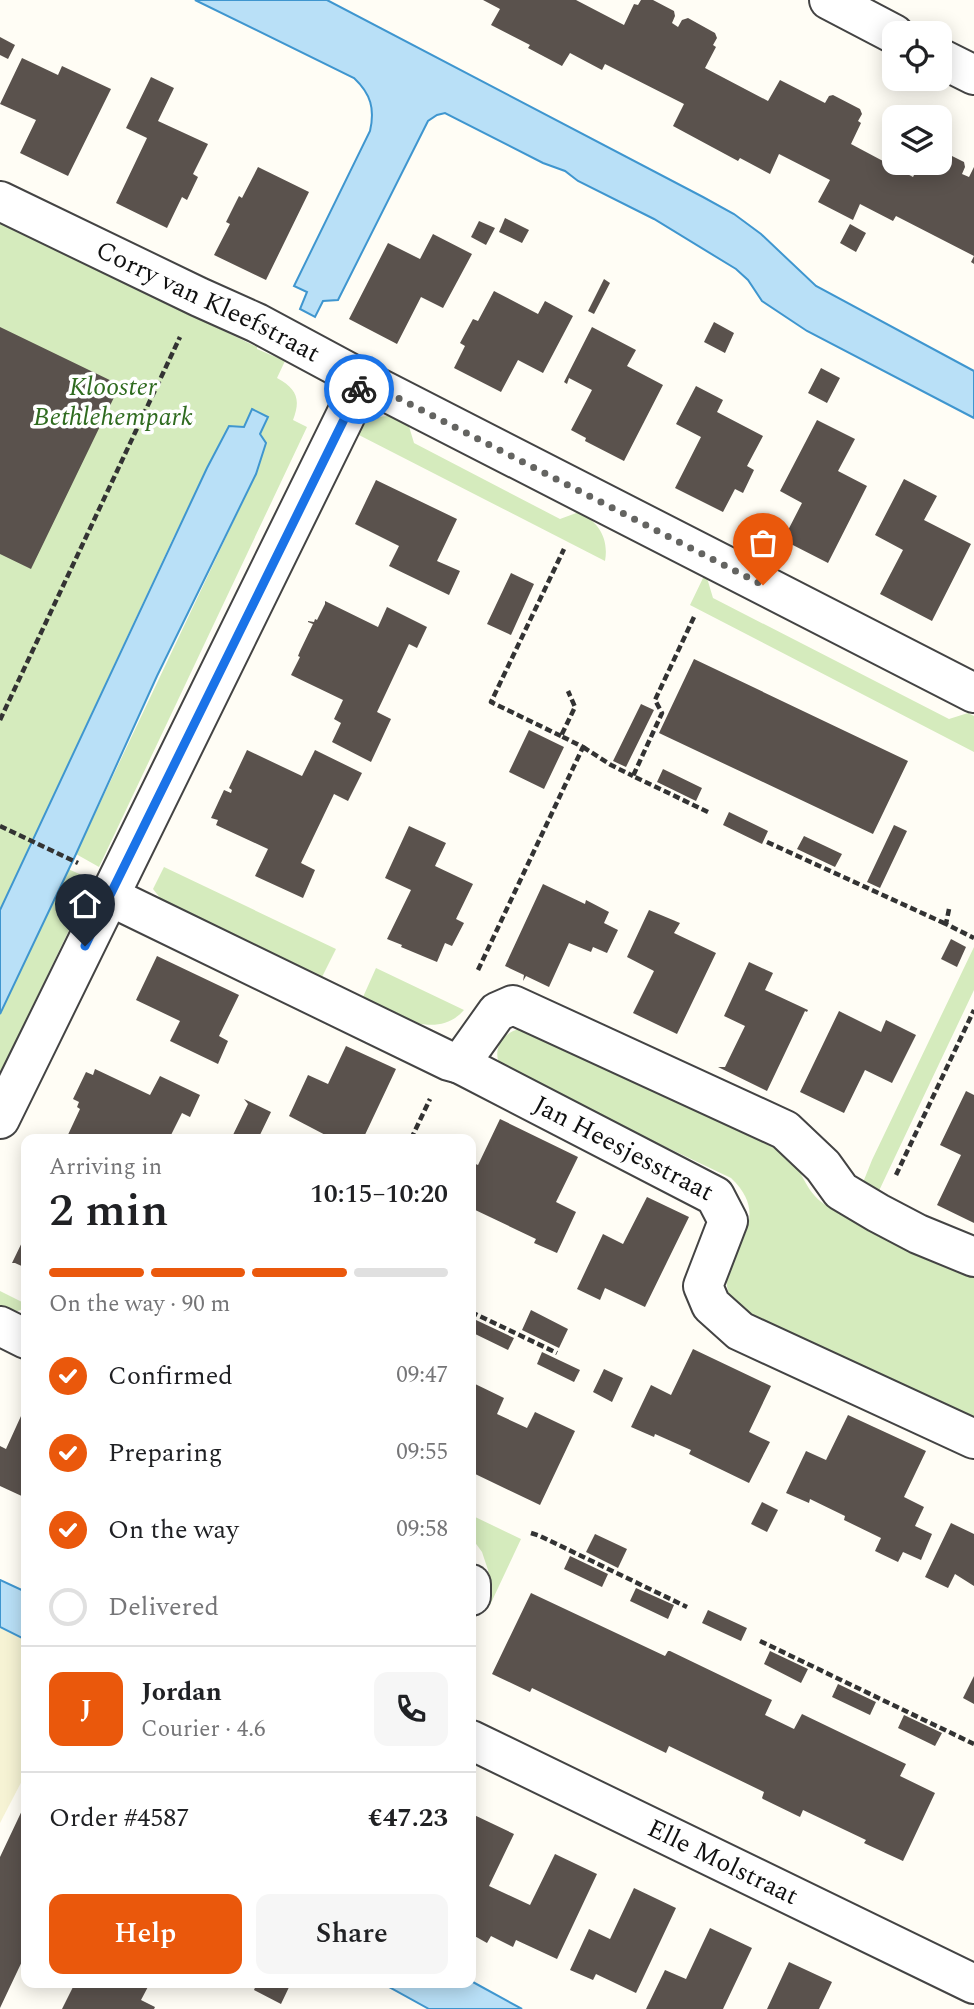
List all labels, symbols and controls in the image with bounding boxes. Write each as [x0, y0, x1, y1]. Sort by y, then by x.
map controls [882, 21, 952, 175]
button: locate [882, 21, 952, 91]
button: layers [882, 105, 952, 175]
street label: Corry van Kleefstraat [89, 230, 327, 373]
courier [324, 354, 394, 424]
park label: Klooster Bethlehempark [33, 367, 193, 437]
icon: bike [340, 370, 378, 408]
pin [733, 513, 793, 585]
icon: bag [744, 524, 782, 562]
pin [55, 874, 115, 946]
icon: home [66, 885, 104, 923]
street label: Jan Heesjesstraat [526, 1085, 721, 1212]
text: Arriving in [49, 1150, 162, 1185]
text: 10:15–10:20 [310, 1174, 448, 1214]
text: 2 min [49, 1176, 168, 1246]
text: On the way · 90 m [49, 1287, 230, 1322]
text: Confirmed [108, 1356, 233, 1396]
icon: check [49, 1357, 87, 1395]
text: 09:47 [396, 1358, 448, 1393]
text: Preparing [108, 1433, 222, 1473]
icon: check [49, 1434, 87, 1472]
text: 09:55 [396, 1435, 448, 1470]
text: On the way [108, 1510, 239, 1550]
icon: check [49, 1511, 87, 1549]
text: 09:58 [396, 1512, 448, 1547]
text: Delivered [108, 1587, 219, 1627]
text: Jordan [141, 1672, 222, 1712]
button: phone [374, 1672, 448, 1746]
text: J [80, 1689, 92, 1729]
text: Courier · 4.6 [141, 1712, 266, 1747]
text: Order #4587 [49, 1798, 189, 1838]
text: €47.23 [368, 1798, 448, 1838]
street label: Elle Molstraat [641, 1808, 805, 1916]
button: Help [49, 1894, 242, 1974]
button: Share [256, 1894, 448, 1974]

